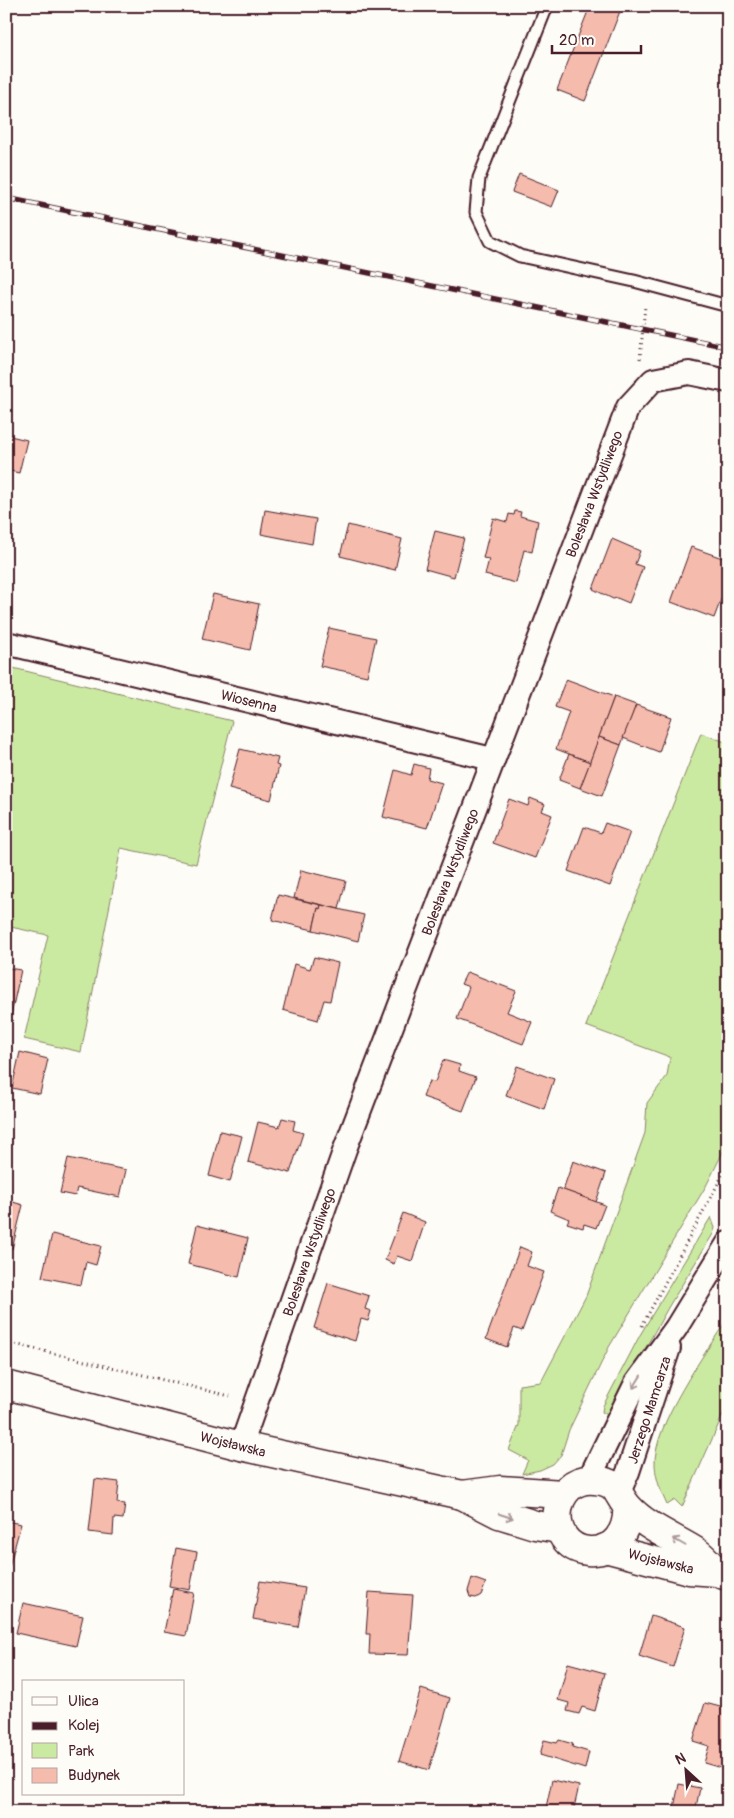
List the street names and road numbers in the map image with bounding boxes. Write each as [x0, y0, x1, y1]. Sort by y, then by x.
street label: Bolesława Wstydliwego [562, 428, 627, 560]
street label: Wiosenna [219, 686, 279, 717]
street label: Bolesława Wstydliwego [418, 806, 483, 938]
street label: Bolesława Wstydliwego [280, 1185, 340, 1318]
street label: Jerzego Mamcarza [624, 1354, 675, 1466]
street label: Wojsławska [198, 1428, 267, 1461]
street label: Wojsławska [626, 1545, 695, 1578]

